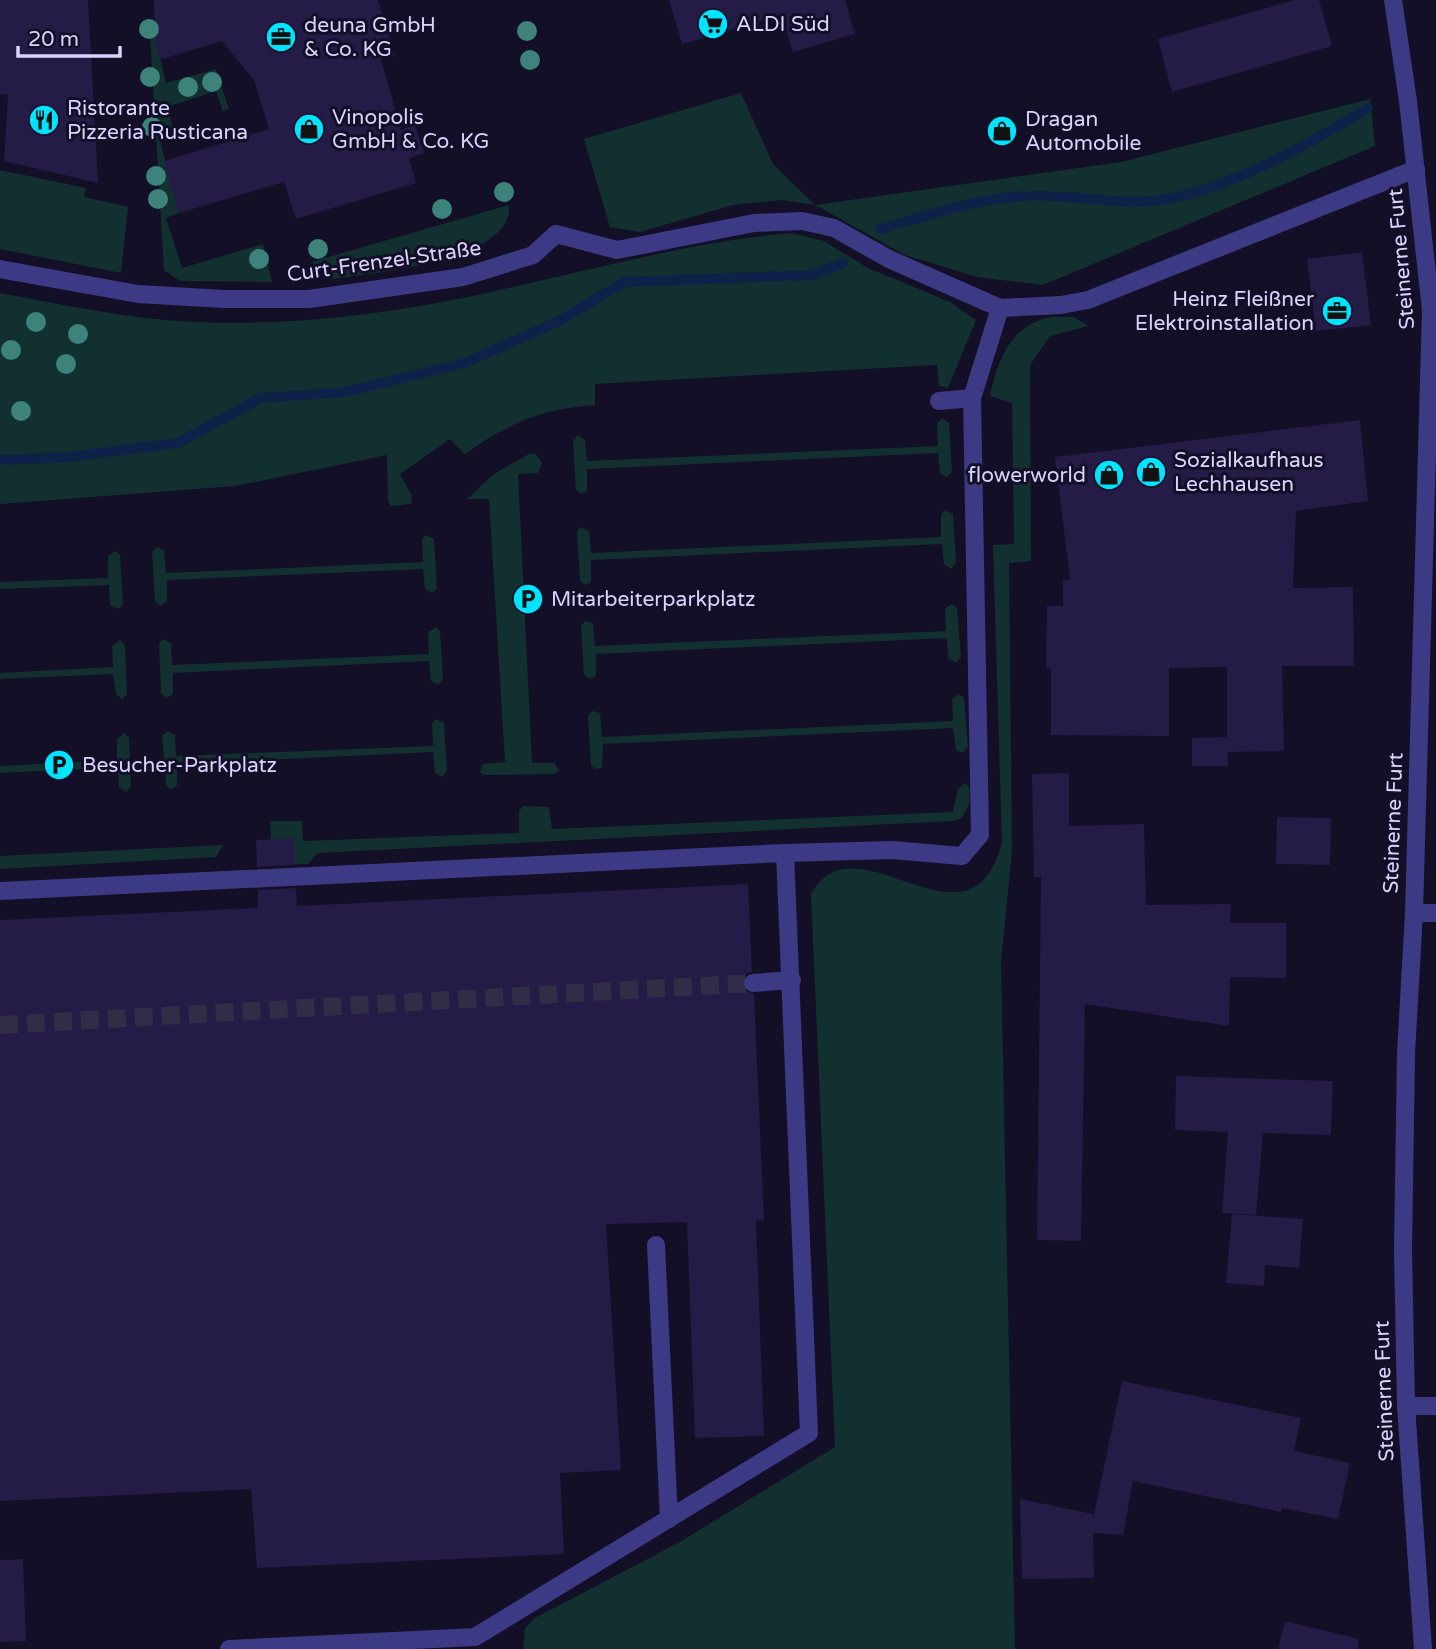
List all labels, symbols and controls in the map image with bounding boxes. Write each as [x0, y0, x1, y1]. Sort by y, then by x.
supermarket icon: ALDI Süd [696, 7, 730, 41]
place label: ALDI Süd [736, 12, 830, 37]
place label: deuna GmbH & Co. KG [304, 13, 436, 62]
scale bar [18, 14, 119, 58]
office icon: deuna GmbH & Co. KG [264, 20, 298, 54]
text: 20 m [28, 27, 79, 52]
place label: Ristorante Pizzeria Rusticana [67, 96, 248, 145]
restaurant icon: Ristorante Pizzeria Rusticana [27, 103, 61, 137]
place label: Vinopolis GmbH & Co. KG [332, 105, 489, 154]
place label: Dragan Automobile [1025, 107, 1142, 156]
shop icon: Vinopolis GmbH & Co. KG [292, 112, 326, 146]
shop icon: Dragan Automobile [985, 114, 1019, 148]
street label: Steinerne Furt [1383, 188, 1420, 330]
street label: Curt-Frenzel-Straße [285, 235, 483, 288]
place label: Heinz Fleißner Elektroinstallation [1135, 287, 1314, 336]
office icon: Heinz Fleißner Elektroinstallation [1320, 294, 1354, 328]
place label: Sozialkaufhaus Lechhausen [1174, 448, 1324, 497]
shop icon: Sozialkaufhaus Lechhausen [1134, 455, 1168, 489]
shop icon: flowerworld [1092, 458, 1126, 492]
place label: flowerworld [968, 463, 1086, 488]
parking icon: Mitarbeiterparkplatz [511, 582, 545, 616]
place label: Mitarbeiterparkplatz [551, 587, 755, 612]
parking icon: Besucher-Parkplatz [42, 748, 76, 782]
street label: Steinerne Furt [1379, 752, 1408, 894]
place label: Besucher-Parkplatz [82, 753, 277, 778]
street label: Steinerne Furt [1370, 1320, 1399, 1462]

